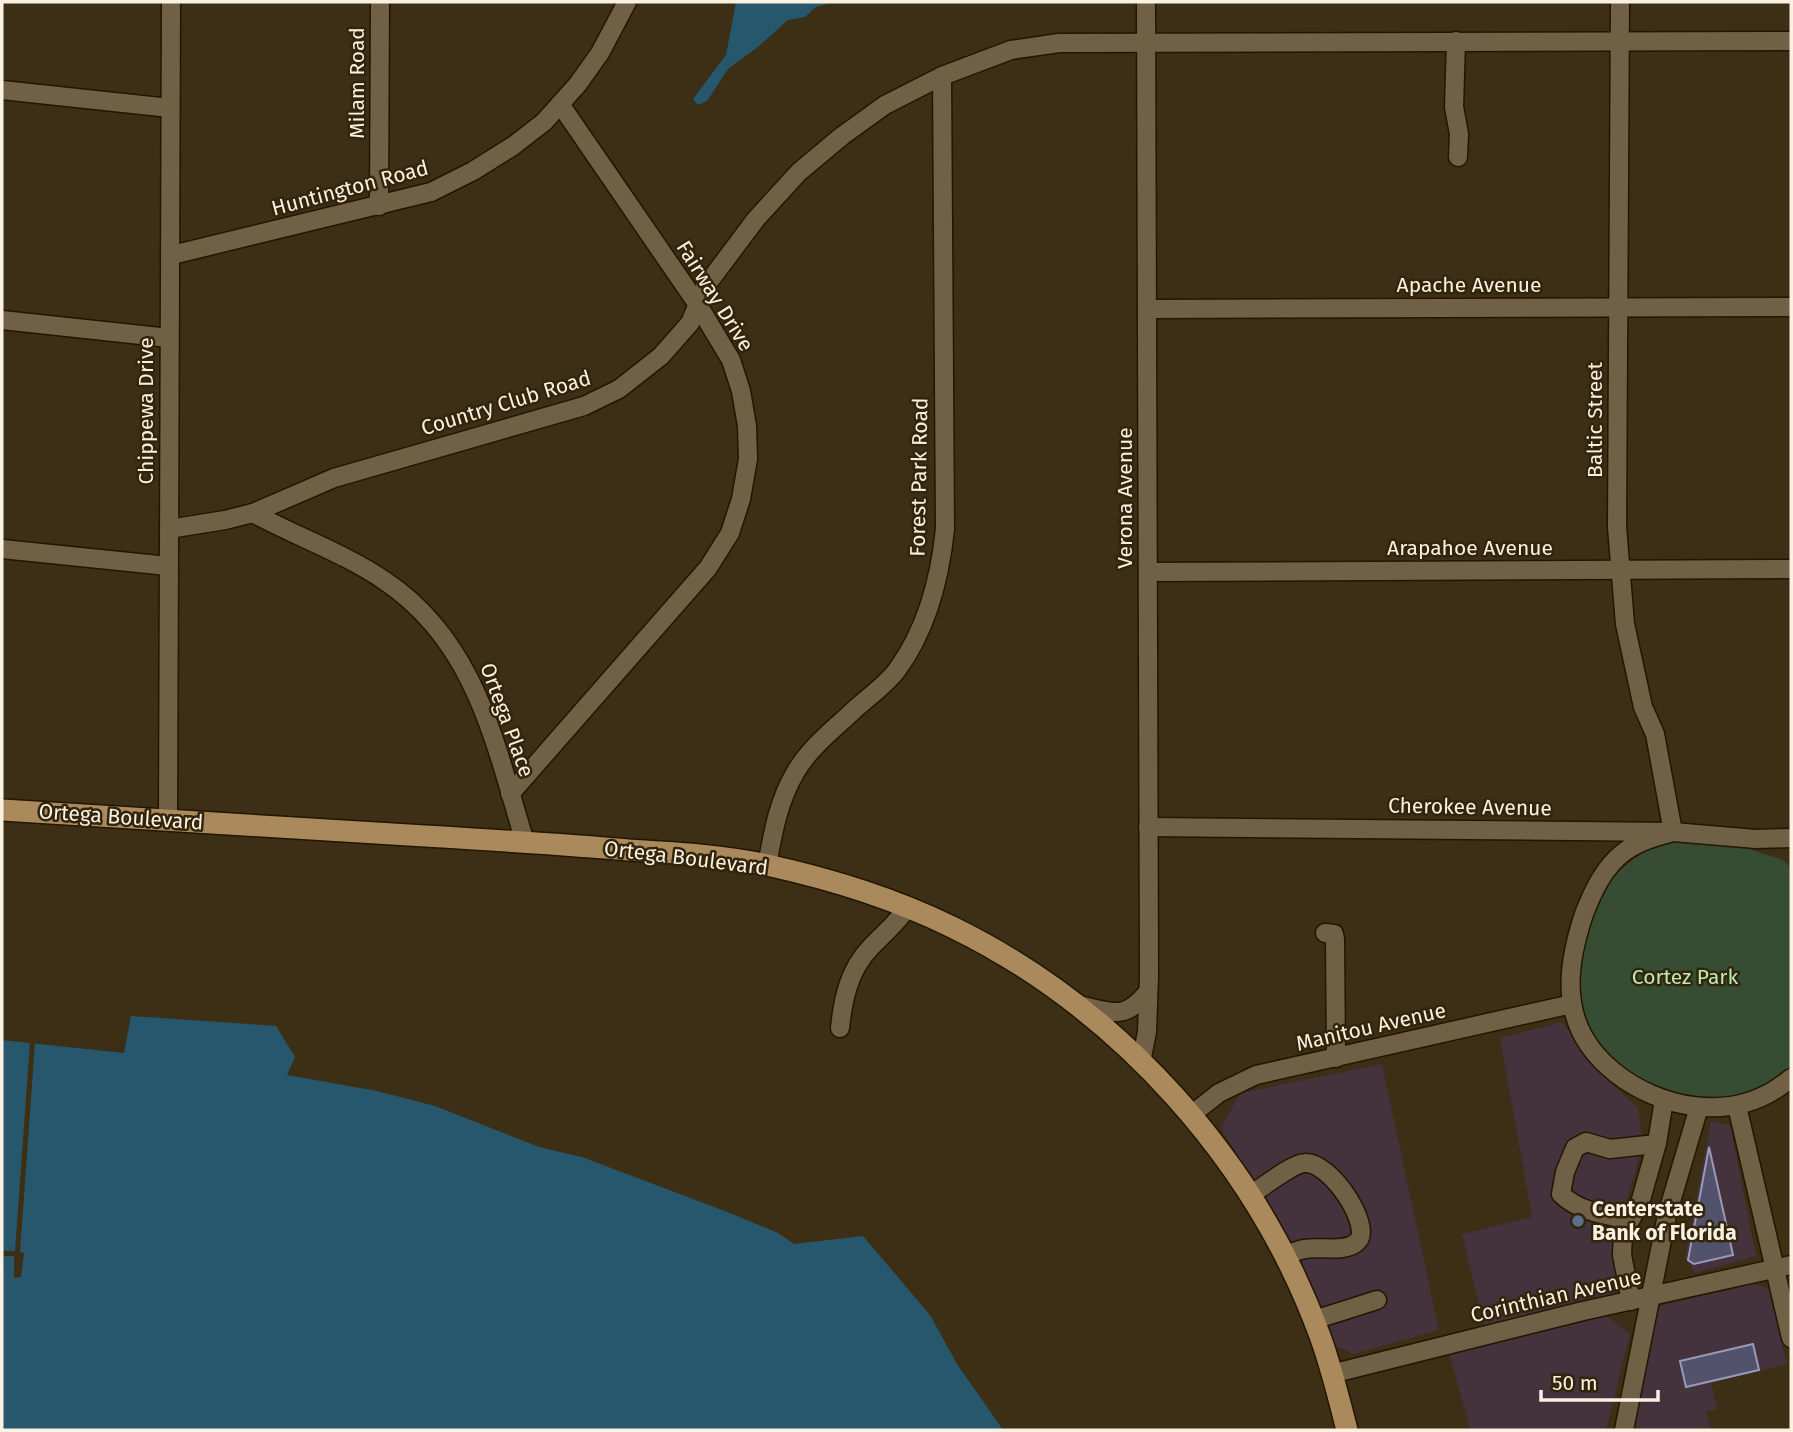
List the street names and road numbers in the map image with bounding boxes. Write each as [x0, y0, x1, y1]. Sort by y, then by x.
street label: Milam Road [344, 27, 370, 139]
street label: Huntington Road [269, 155, 431, 221]
street label: Fairway Drive [671, 236, 759, 356]
street label: Apache Avenue [1397, 272, 1541, 298]
street label: Chippewa Drive [133, 337, 159, 485]
street label: Baltic Street [1582, 361, 1608, 478]
street label: Country Club Road [418, 365, 594, 441]
street label: Forest Park Road [905, 397, 933, 557]
street label: Verona Avenue [1112, 427, 1138, 569]
street label: Arapahoe Avenue [1387, 535, 1553, 561]
street label: Ortega Place [474, 659, 540, 781]
street label: Cherokee Avenue [1388, 793, 1552, 821]
street label: Ortega Boulevard [38, 798, 204, 836]
street label: Ortega Boulevard [603, 835, 769, 881]
street label: Manitou Avenue [1294, 997, 1448, 1057]
street label: Corinthian Avenue [1468, 1264, 1644, 1328]

